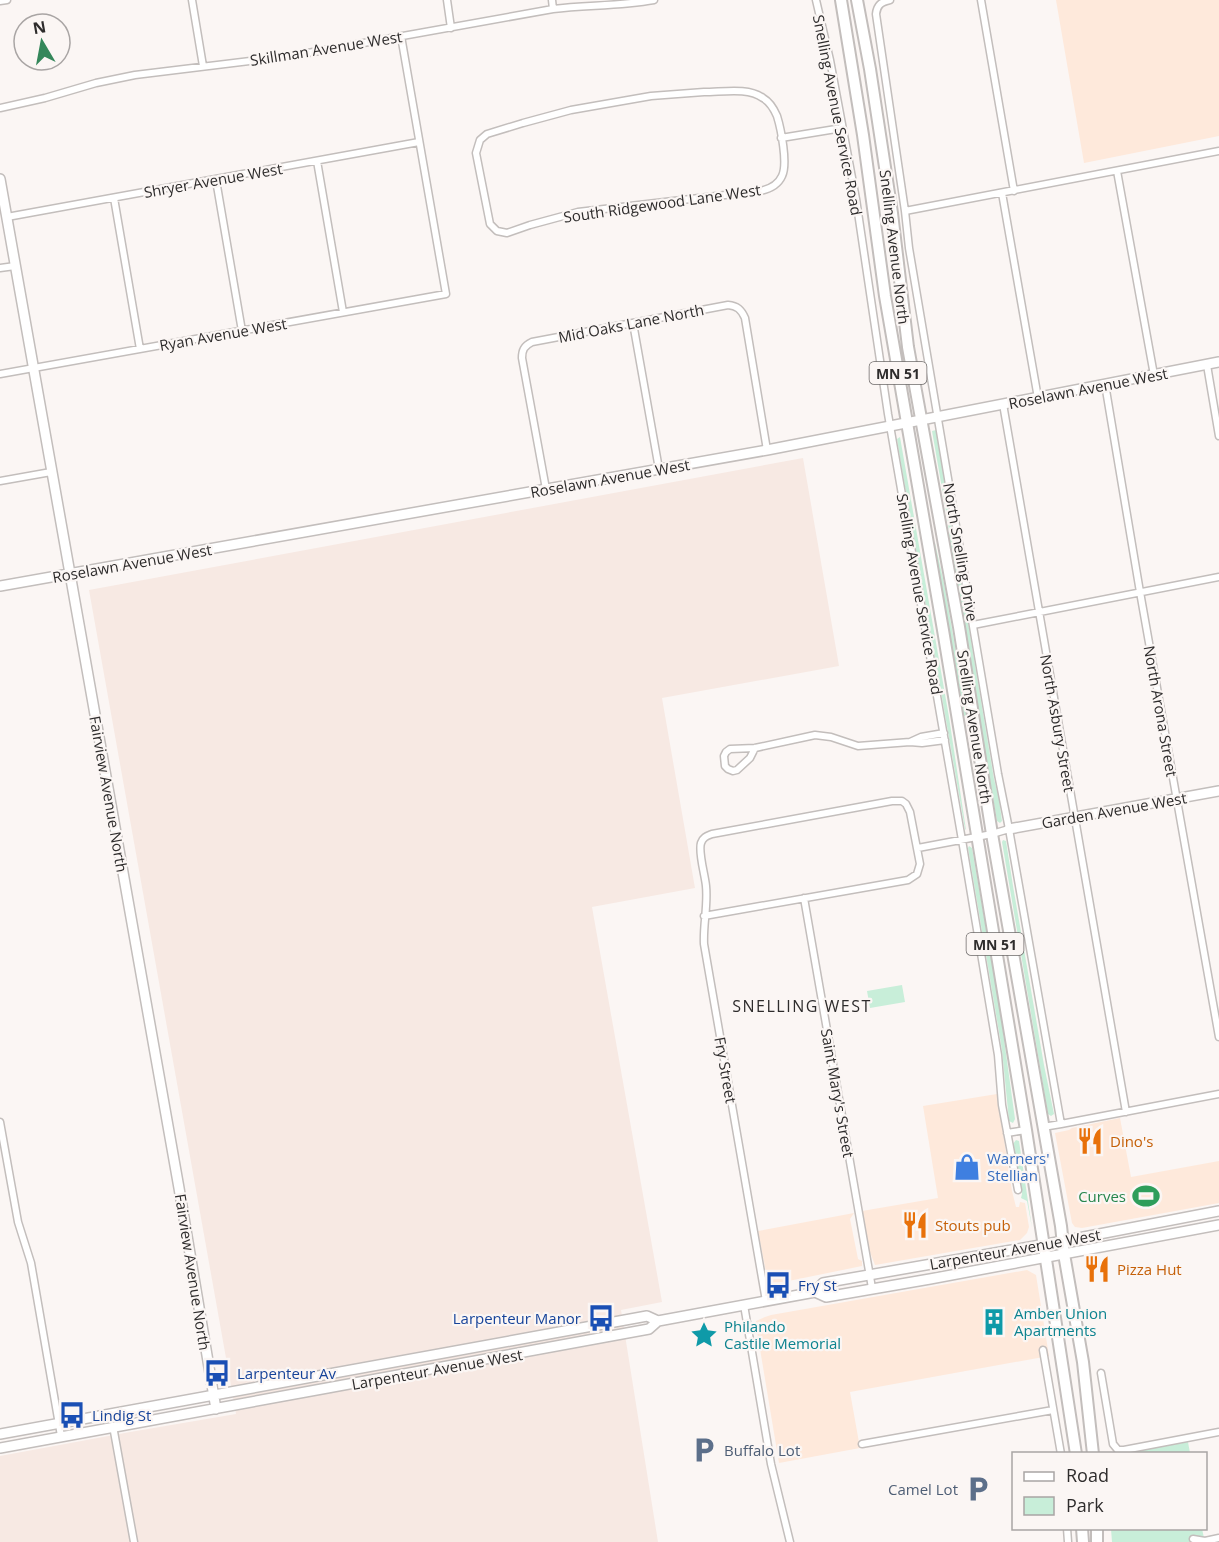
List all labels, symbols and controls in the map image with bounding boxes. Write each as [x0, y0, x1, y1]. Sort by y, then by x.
north arrow [12, 12, 72, 72]
street label: Snelling Avenue Service Road [809, 13, 867, 217]
text: N [31, 15, 48, 39]
street label: Skillman Avenue West [249, 26, 403, 70]
street label: Shryer Avenue West [142, 158, 284, 202]
street label: Snelling Avenue North [876, 169, 914, 325]
street label: South Ridgewood Lane West [562, 179, 762, 227]
street label: Mid Oaks Lane North [556, 299, 706, 347]
street label: Ryan Avenue West [158, 313, 288, 355]
road number: MN 51 [870, 362, 926, 384]
street label: Roselawn Avenue West [1007, 363, 1169, 413]
street label: Roselawn Avenue West [529, 454, 691, 502]
street label: North Snelling Drive [939, 481, 983, 623]
street label: Snelling Avenue Service Road [892, 492, 948, 696]
street label: Roselawn Avenue West [51, 539, 213, 587]
street label: North Arona Street [1140, 644, 1182, 778]
street label: Snelling Avenue North [953, 649, 997, 805]
street label: North Asbury Street [1036, 653, 1080, 793]
street label: Fairview Avenue North [85, 714, 133, 874]
street label: Garden Avenue West [1040, 787, 1188, 833]
road number: MN 51 [966, 933, 1024, 955]
district label: SNELLING WEST [732, 995, 872, 1017]
street label: Saint Mary's Street [817, 1027, 859, 1159]
street label: Fry Street [710, 1035, 742, 1105]
restaurant icon: Dino's [1075, 1126, 1105, 1156]
place label: Dino's [1110, 1131, 1153, 1151]
place label: Warners' Stellian [987, 1148, 1050, 1185]
shop icon: Warners' Stellian [952, 1152, 982, 1182]
sports icon: Curves [1131, 1181, 1161, 1211]
place label: Curves [1078, 1186, 1126, 1206]
street label: Fairview Avenue North [171, 1192, 215, 1352]
restaurant icon: Stouts pub [900, 1210, 930, 1240]
place label: Stouts pub [935, 1215, 1011, 1235]
street label: Larpenteur Avenue West [928, 1224, 1102, 1274]
restaurant icon: Pizza Hut [1082, 1254, 1112, 1284]
place label: Pizza Hut [1117, 1259, 1182, 1279]
bus stop icon: Fry St [763, 1270, 793, 1300]
place label: Fry St [798, 1275, 837, 1295]
bus stop icon: Larpenteur Manor [586, 1303, 616, 1333]
place label: Amber Union Apartments [1014, 1303, 1107, 1340]
building icon: Amber Union Apartments [979, 1307, 1009, 1337]
place label: Larpenteur Manor [453, 1308, 581, 1328]
place label: Philando Castile Memorial [724, 1316, 841, 1353]
place icon: Philando Castile Memorial [689, 1320, 719, 1350]
street label: Larpenteur Avenue West [350, 1344, 524, 1394]
bus stop icon: Larpenteur Av [202, 1358, 232, 1388]
place label: Larpenteur Av [237, 1363, 337, 1383]
bus stop icon: Lindig St [57, 1400, 87, 1430]
place label: Lindig St [92, 1405, 151, 1425]
parking icon: Buffalo Lot [689, 1435, 719, 1465]
place label: Buffalo Lot [724, 1440, 800, 1460]
legend [1012, 1452, 1207, 1530]
text: Road [1066, 1463, 1109, 1487]
parking icon: Camel Lot [963, 1474, 993, 1504]
place label: Camel Lot [888, 1479, 958, 1499]
text: Park [1066, 1493, 1104, 1517]

